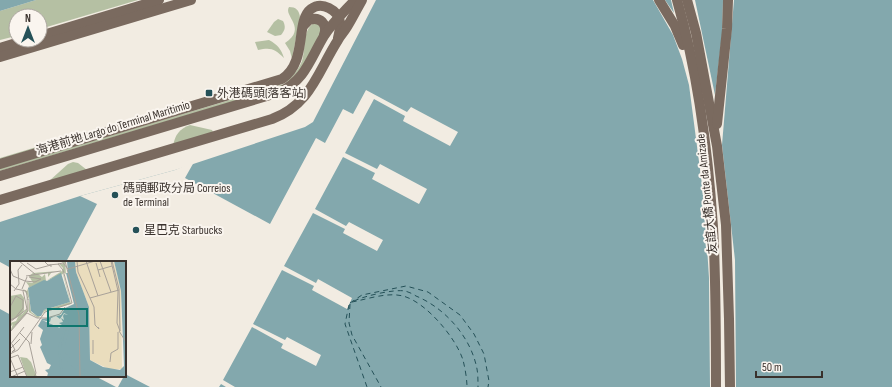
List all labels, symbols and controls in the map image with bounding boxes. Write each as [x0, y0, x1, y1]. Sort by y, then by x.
north arrow [8, 8, 48, 48]
text: N [25, 12, 31, 25]
place label: 外港碼頭(落客站) [217, 86, 306, 101]
marker: 外港碼頭(落客站) [204, 88, 214, 98]
street label: 海港前地 Largo do Terminal Marítimio [34, 97, 192, 159]
street label: 友誼大橋 Ponte da Amizade [693, 133, 721, 255]
place label: 碼頭郵政分局 Correios de Terminal [123, 181, 231, 210]
marker: 碼頭郵政分局 Correios de Terminal [110, 190, 120, 200]
place label: 星巴克 Starbucks [144, 223, 222, 238]
marker: 星巴克 Starbucks [131, 225, 141, 235]
inset map [10, 261, 126, 377]
scale bar [756, 353, 822, 379]
text: 50 m [762, 360, 782, 375]

